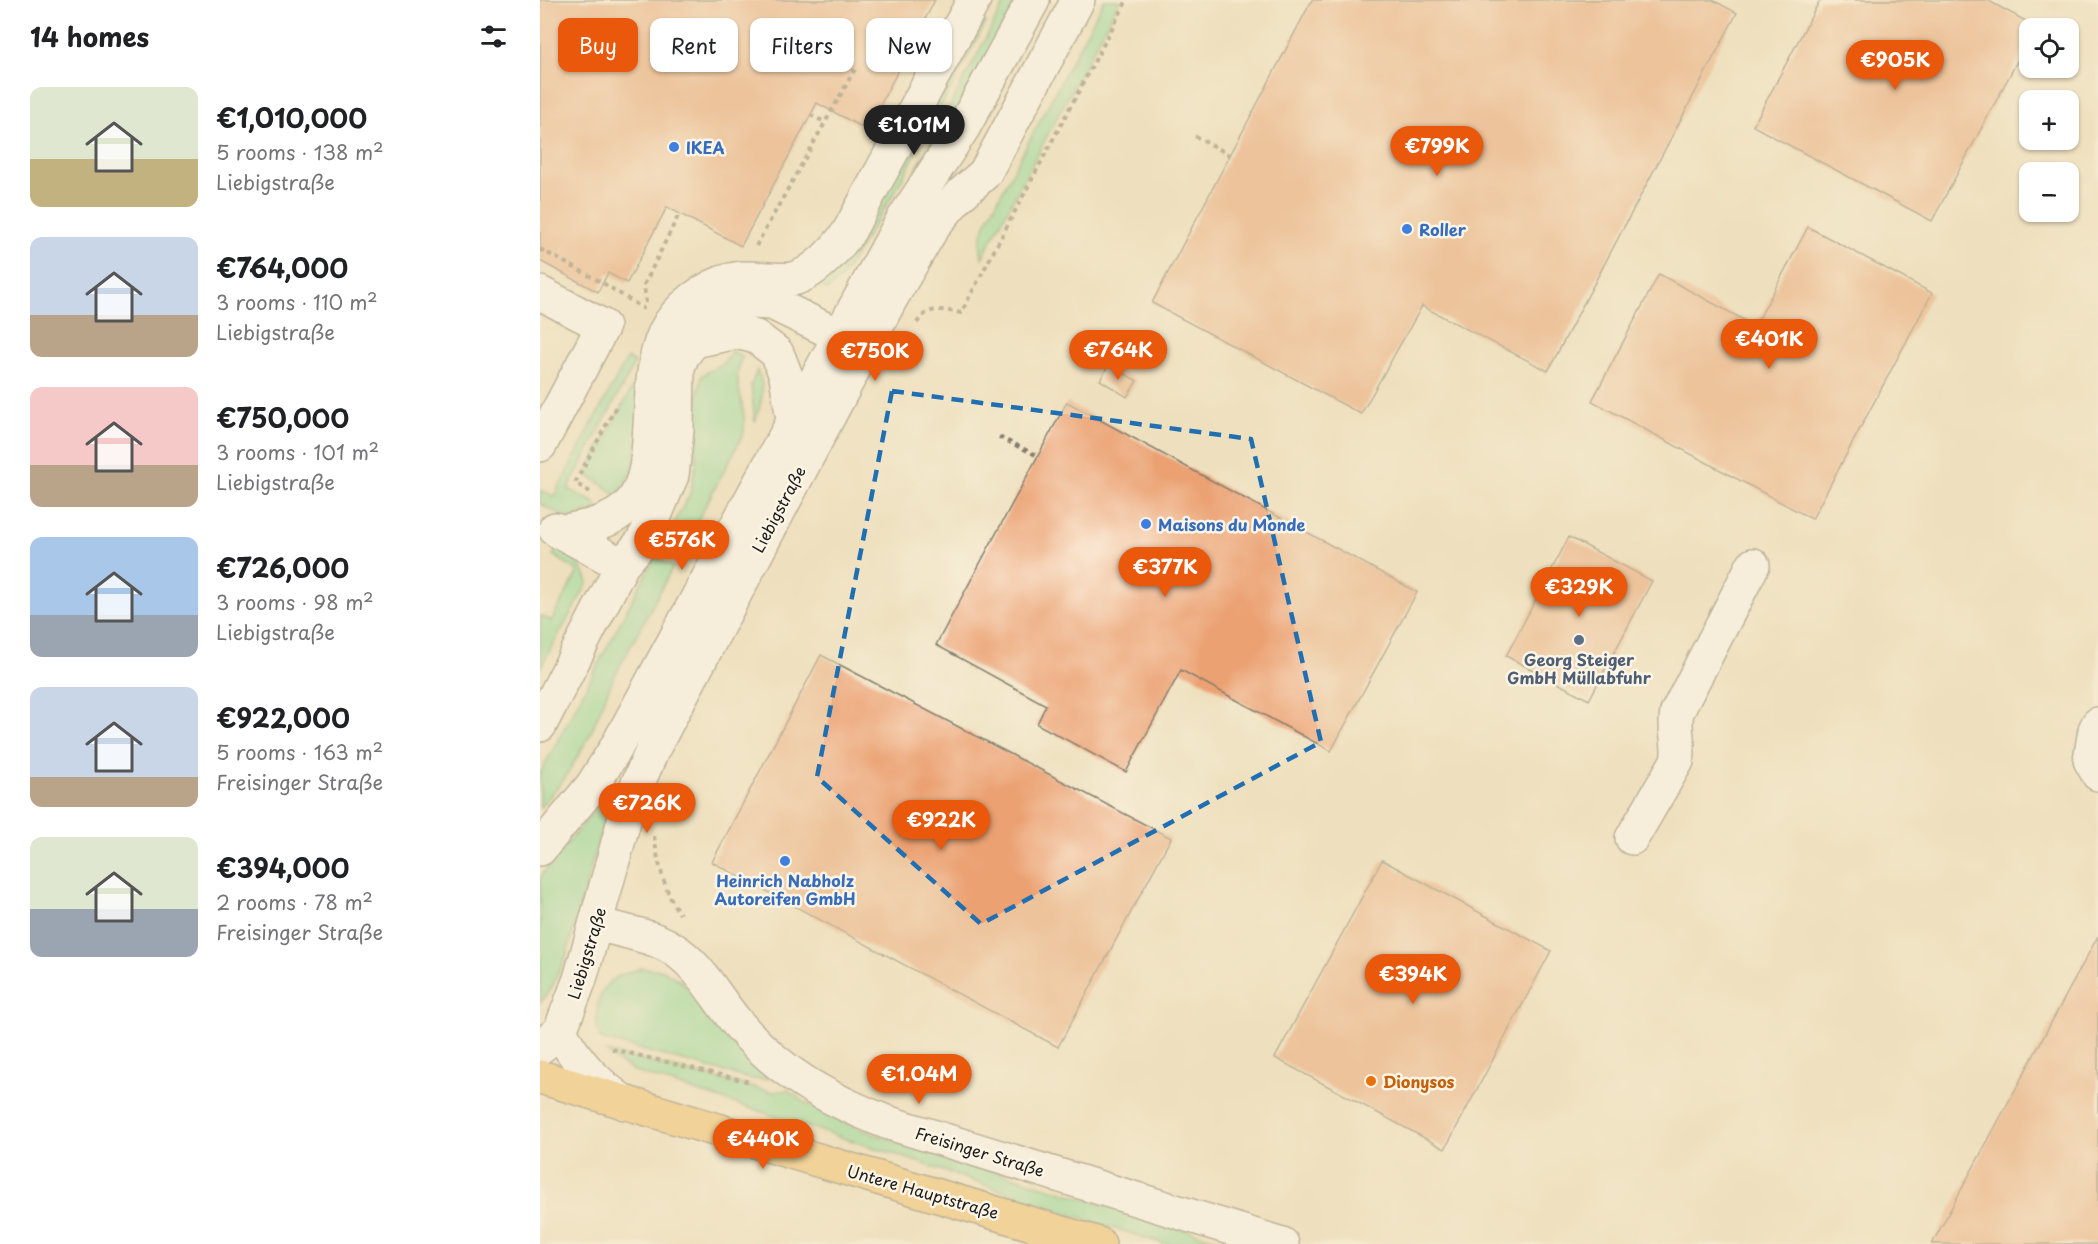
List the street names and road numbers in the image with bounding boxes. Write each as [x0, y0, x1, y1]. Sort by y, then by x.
street label: Liebigstraße [745, 461, 811, 557]
street label: Liebigstraße [561, 904, 611, 1002]
street label: Freisinger Straße [913, 1120, 1047, 1182]
street label: Untere Hauptstraße [844, 1158, 1002, 1224]

